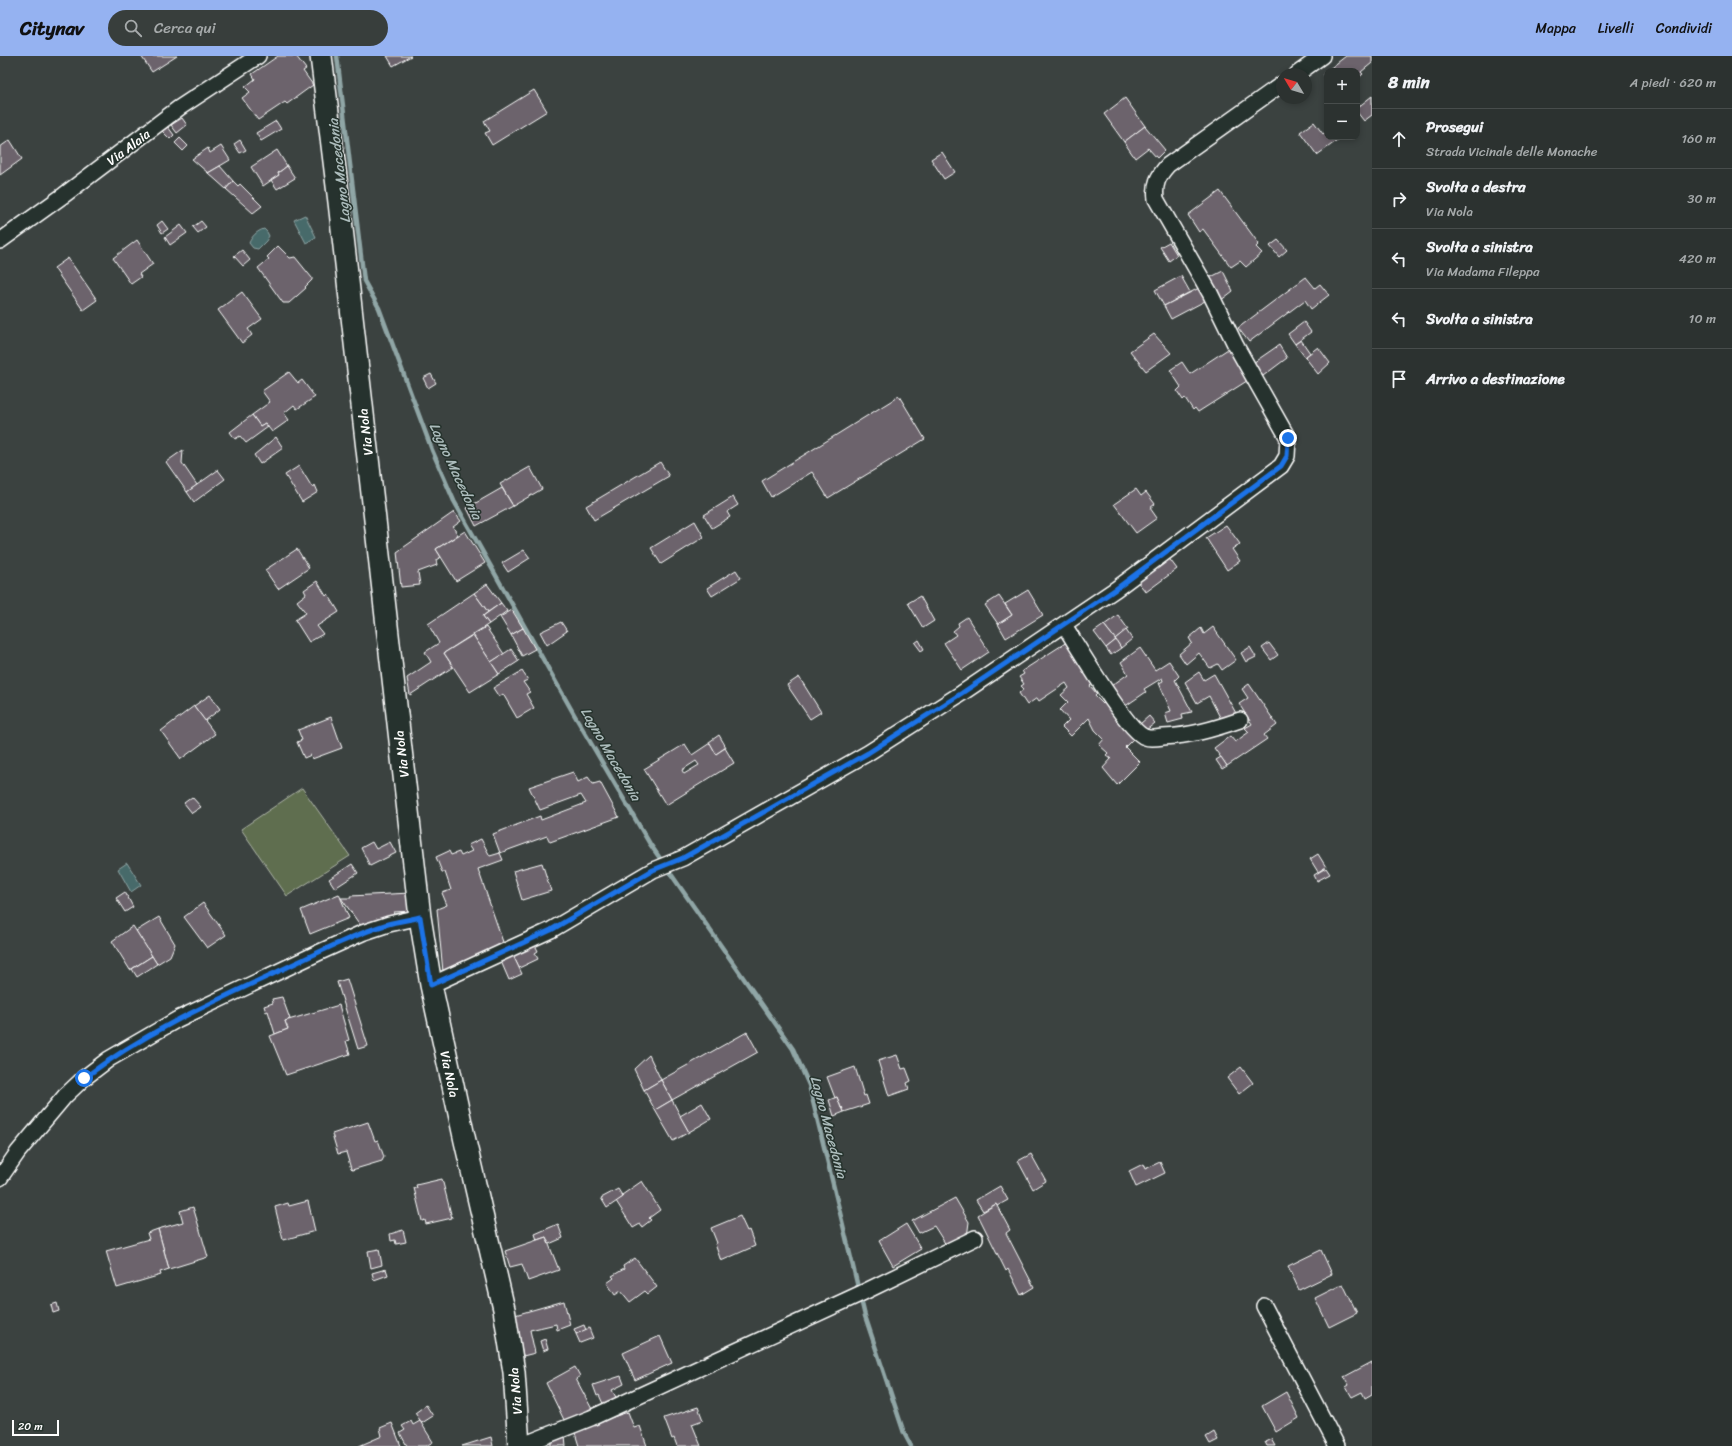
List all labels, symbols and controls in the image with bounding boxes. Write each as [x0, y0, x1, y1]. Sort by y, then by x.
search box [108, 10, 388, 46]
text: Citynav [20, 12, 84, 45]
text: Cerca qui [154, 15, 216, 41]
text: Mappa [1536, 16, 1576, 41]
text: Livelli [1598, 16, 1634, 41]
text: Condividi [1656, 16, 1712, 41]
icon: search [122, 17, 144, 39]
text: 8 min [1388, 67, 1430, 97]
north arrow [1276, 68, 1312, 104]
map controls [1324, 68, 1360, 140]
button: + [1324, 68, 1360, 104]
text: A piedi · 620 m [1630, 71, 1716, 94]
button: − [1324, 104, 1360, 140]
text: Prosegui [1426, 114, 1483, 140]
water label: Lagno Macedonia [321, 116, 358, 225]
street label: Via Alaia [101, 123, 156, 172]
text: 160 m [1681, 127, 1716, 150]
icon: ahead [1388, 128, 1410, 150]
text: Strada Vicinale delle Monache [1426, 140, 1598, 163]
text: Svolta a destra [1426, 174, 1525, 200]
text: 30 m [1687, 187, 1716, 210]
icon: right [1388, 188, 1410, 210]
text: Via Nola [1426, 200, 1473, 223]
text: Svolta a sinistra [1426, 234, 1533, 260]
text: 420 m [1679, 247, 1716, 270]
icon: left [1388, 248, 1410, 270]
text: Via Madama Fileppa [1426, 260, 1539, 283]
text: Svolta a sinistra [1426, 306, 1533, 332]
text: 10 m [1689, 307, 1716, 330]
icon: left [1388, 308, 1410, 330]
text: Arrivo a destinazione [1426, 366, 1565, 392]
icon: arrive [1388, 368, 1410, 390]
street label: Via Nola [351, 407, 380, 457]
water label: Lagno Macedonia [422, 418, 489, 525]
route end [1279, 429, 1297, 447]
water label: Lagno Macedonia [573, 703, 648, 807]
street label: Via Nola [387, 729, 416, 779]
street label: Via Nola [433, 1049, 466, 1100]
route start [75, 1069, 93, 1087]
water label: Lagno Macedonia [803, 1073, 854, 1182]
street label: Via Nola [502, 1366, 529, 1415]
text: 20 m [18, 1417, 43, 1436]
scale bar [12, 1418, 59, 1437]

